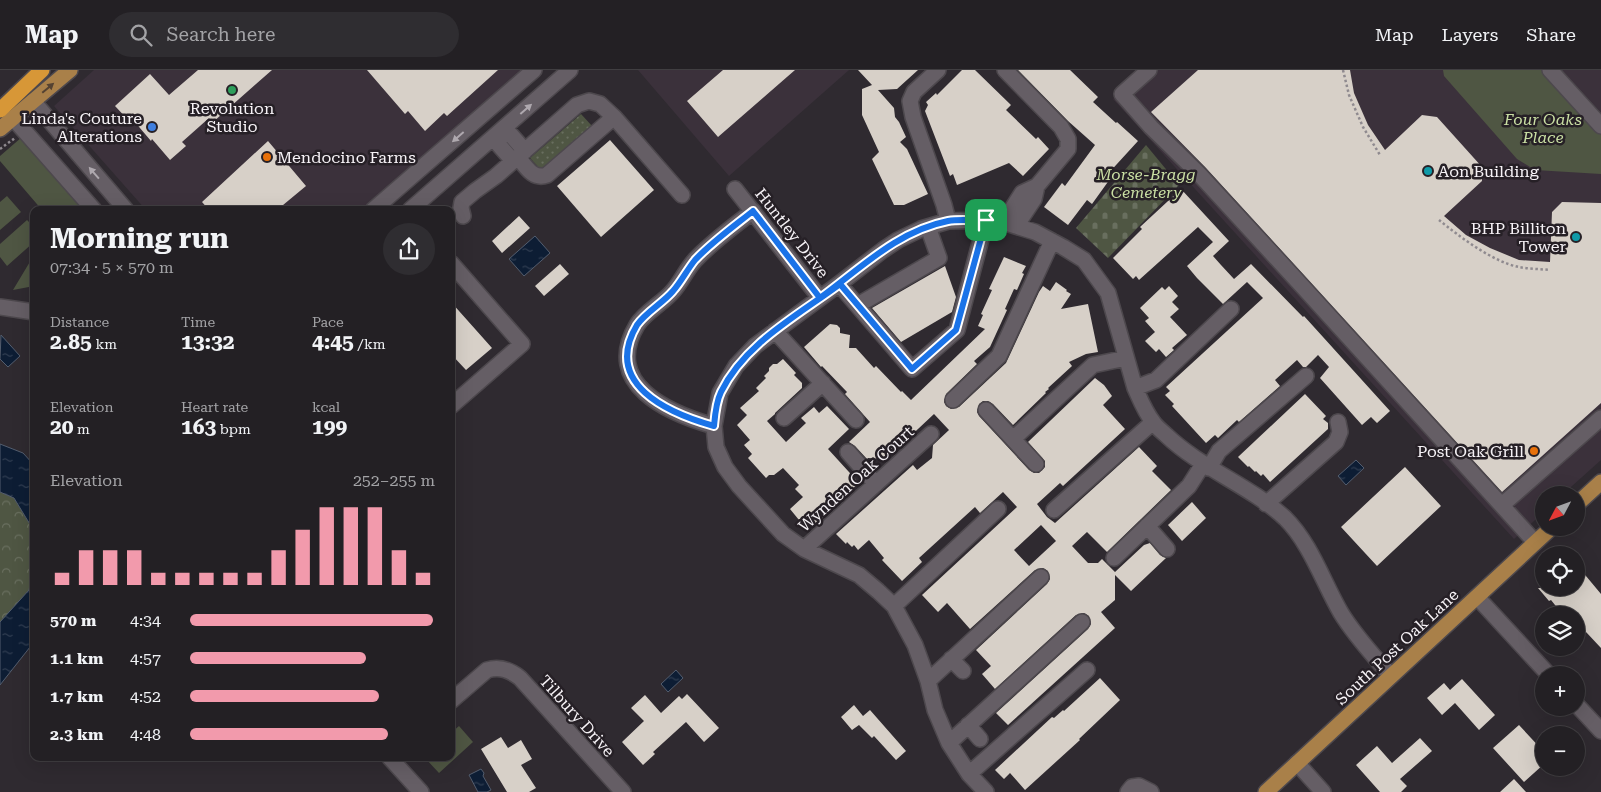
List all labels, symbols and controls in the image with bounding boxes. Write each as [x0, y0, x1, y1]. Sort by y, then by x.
search box [109, 12, 459, 57]
text: Map [25, 21, 79, 49]
icon: search [127, 21, 155, 49]
text: Search here [167, 23, 275, 46]
text: Map [1375, 24, 1414, 45]
text: Layers [1442, 24, 1498, 45]
text: Share [1526, 24, 1576, 45]
one-way arrow [42, 82, 54, 94]
marker: Revolution Studio [226, 84, 238, 96]
place label: Revolution Studio [190, 99, 274, 136]
one-way arrow [519, 103, 531, 115]
place label: Linda's Couture Alterations [21, 109, 142, 146]
park label: Four Oaks Place [1503, 110, 1582, 147]
marker: Linda's Couture Alterations [146, 121, 158, 133]
one-way arrow [452, 131, 465, 142]
place label: Mendocino Farms [277, 148, 416, 167]
marker: Mendocino Farms [261, 151, 273, 163]
place label: Aon Building [1438, 162, 1540, 181]
park label: Morse-Bragg Cemetery [1095, 165, 1196, 202]
marker: Aon Building [1422, 165, 1434, 177]
one-way arrow [88, 167, 99, 180]
street label: Huntley Drive [751, 184, 833, 282]
pin [965, 199, 1007, 241]
icon: arrive [972, 206, 1000, 234]
place label: BHP Billiton Tower [1471, 219, 1566, 256]
text: Morning run [50, 222, 229, 255]
button: share [383, 223, 435, 275]
marker: BHP Billiton Tower [1570, 231, 1582, 243]
text: 07:34 · 5 × 570 m [50, 258, 174, 277]
text: Distance [50, 314, 109, 330]
text: Time [181, 314, 215, 330]
text: Pace [312, 314, 344, 330]
text: 2.85 [50, 330, 92, 354]
text: 13:32 [181, 330, 235, 354]
text: 4:45 [312, 330, 354, 354]
text: km [92, 336, 117, 352]
text: /km [354, 336, 386, 352]
text: Elevation [50, 399, 113, 415]
text: Heart rate [181, 399, 248, 415]
text: kcal [312, 399, 340, 415]
text: 20 [50, 415, 74, 439]
text: 163 [181, 415, 216, 439]
text: 199 [312, 415, 347, 439]
text: m [74, 421, 90, 437]
text: bpm [216, 421, 251, 437]
street label: Wynden Oak Court [794, 422, 918, 536]
place label: Post Oak Grill [1417, 442, 1524, 461]
marker: Post Oak Grill [1528, 445, 1540, 457]
text: Elevation [50, 471, 123, 490]
text: 252–255 m [353, 471, 435, 490]
north arrow [1535, 486, 1585, 536]
map controls [1535, 486, 1585, 776]
button: locate [1535, 546, 1585, 596]
street label: South Post Oak Lane [1332, 585, 1463, 709]
button: layers [1535, 606, 1585, 656]
text: 570 m [50, 611, 96, 630]
text: 4:34 [130, 611, 161, 630]
text: 1.1 km [50, 649, 103, 668]
text: 4:57 [130, 649, 161, 668]
button: + [1535, 666, 1585, 716]
street label: Tilbury Drive [535, 671, 619, 761]
text: 1.7 km [50, 687, 103, 706]
text: 4:52 [130, 687, 161, 706]
text: 2.3 km [50, 725, 103, 744]
text: 4:48 [130, 725, 161, 744]
button: − [1535, 726, 1585, 776]

